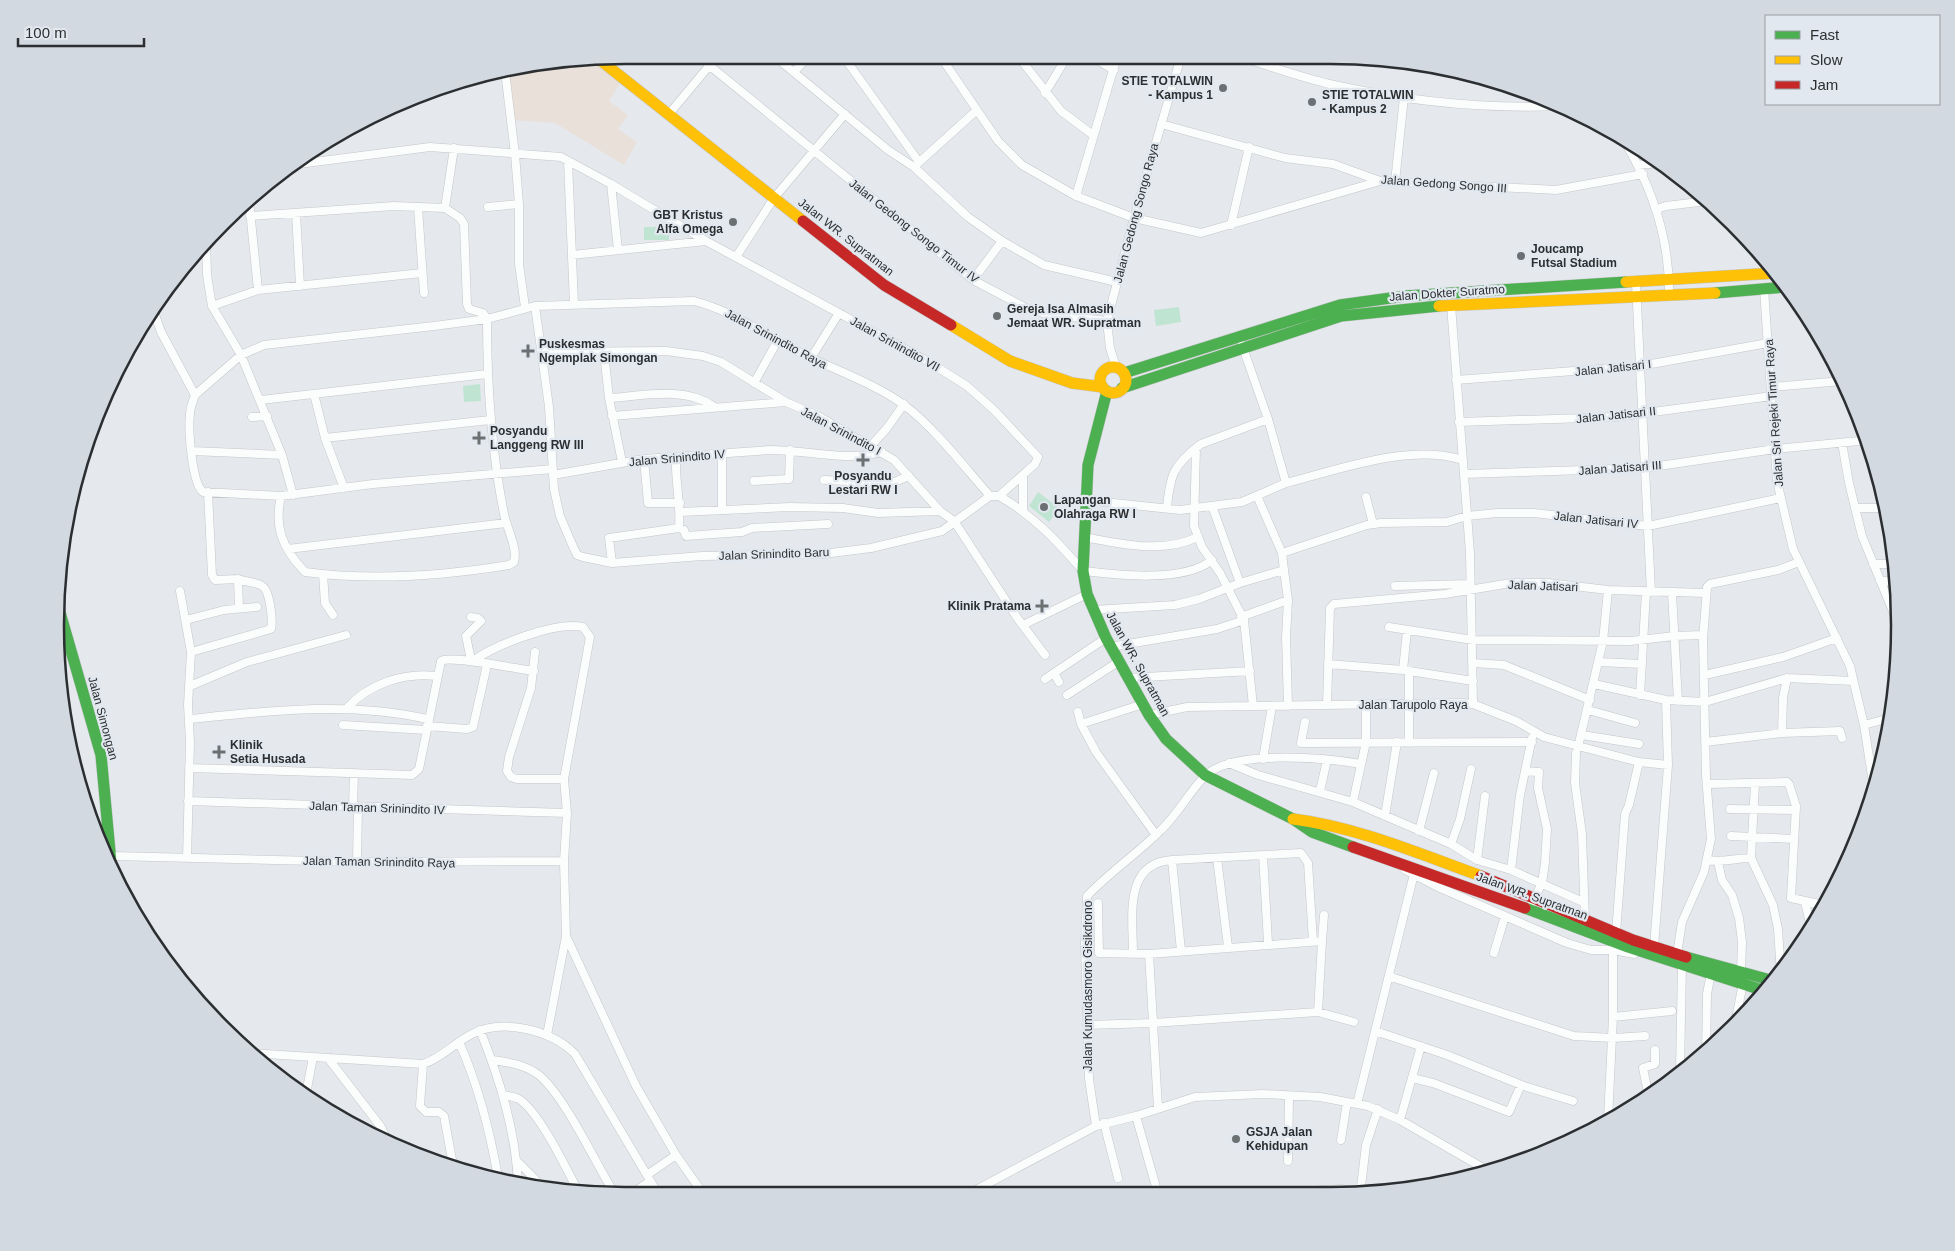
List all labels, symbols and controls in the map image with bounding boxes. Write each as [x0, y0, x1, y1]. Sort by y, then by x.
scale bar [18, 15, 144, 47]
legend [1765, 15, 1940, 105]
text: 100 m [25, 24, 67, 41]
text: Fast [1810, 26, 1840, 43]
text: Slow [1810, 51, 1843, 68]
place label: STIE TOTALWIN - Kampus 1 [1121, 74, 1213, 102]
text: Jam [1810, 76, 1838, 93]
marker: STIE TOTALWIN - Kampus 1 [1217, 82, 1229, 94]
place label: STIE TOTALWIN - Kampus 2 [1322, 88, 1414, 116]
marker: STIE TOTALWIN - Kampus 2 [1306, 96, 1318, 108]
street label: Jalan Gedong Songo Raya [1111, 141, 1161, 284]
street label: Jalan Gedong Songo III [1381, 173, 1507, 195]
street label: Jalan Gedong Songo Timur IV [846, 176, 982, 286]
street label: Jalan WR. Supratman [795, 195, 897, 279]
place label: GBT Kristus Alfa Omega [653, 208, 723, 236]
marker: GBT Kristus Alfa Omega [727, 216, 739, 228]
place label: Joucamp Futsal Stadium [1531, 242, 1617, 270]
marker: Joucamp Futsal Stadium [1515, 250, 1527, 262]
street label: Jalan Dokter Suratmo [1389, 282, 1506, 304]
place label: Gereja Isa Almasih Jemaat WR. Supratman [1007, 302, 1141, 330]
street label: Jalan Srinindito Raya [723, 306, 830, 372]
marker: Gereja Isa Almasih Jemaat WR. Supratman [991, 310, 1003, 322]
street label: Jalan Srinindito VII [848, 314, 942, 374]
place label: Puskesmas Ngemplak Simongan [539, 337, 658, 365]
street label: Jalan Sri Rejeki Timur Raya [1762, 338, 1786, 487]
marker: Puskesmas Ngemplak Simongan [521, 344, 535, 358]
street label: Jalan Jatisari I [1574, 357, 1652, 379]
street label: Jalan Srinindito I [799, 404, 883, 458]
street label: Jalan Jatisari II [1575, 404, 1657, 426]
place label: Posyandu Langgeng RW III [490, 424, 584, 452]
marker: Posyandu Langgeng RW III [472, 431, 486, 445]
street label: Jalan Srinindito IV [628, 447, 726, 469]
marker: Posyandu Lestari RW I [856, 453, 870, 467]
street label: Jalan Jatisari III [1578, 458, 1662, 478]
place label: Posyandu Lestari RW I [828, 469, 898, 497]
place label: Lapangan Olahraga RW I [1054, 493, 1136, 521]
marker: Lapangan Olahraga RW I [1038, 501, 1050, 513]
street label: Jalan Jatisari IV [1553, 509, 1639, 531]
street label: Jalan Srinindito Baru [718, 545, 830, 563]
street label: Jalan Jatisari [1508, 578, 1578, 594]
place label: Klinik Pratama [948, 599, 1031, 613]
marker: Klinik Pratama [1035, 599, 1049, 613]
street label: Jalan WR. Supratman [1103, 609, 1173, 719]
street label: Jalan Simongan [85, 675, 121, 761]
street label: Jalan Tarupolo Raya [1358, 698, 1468, 712]
place label: Klinik Setia Husada [230, 738, 306, 766]
marker: Klinik Setia Husada [212, 745, 226, 759]
street label: Jalan Taman Srinindito IV [309, 799, 445, 817]
street label: Jalan Taman Srinindito Raya [303, 854, 456, 870]
street label: Jalan WR. Supratman [1474, 869, 1590, 923]
street label: Jalan Kumudasmoro Gisikdrono [1081, 900, 1095, 1071]
place label: GSJA Jalan Kehidupan [1246, 1125, 1312, 1153]
marker: GSJA Jalan Kehidupan [1230, 1133, 1242, 1145]

